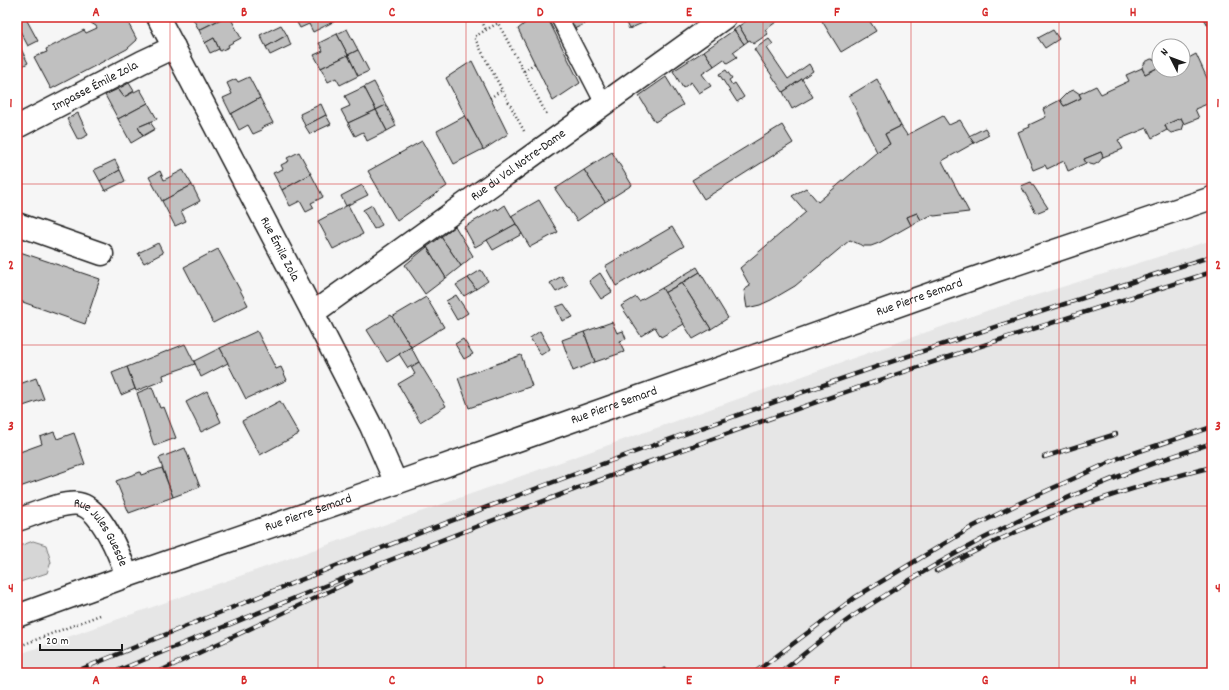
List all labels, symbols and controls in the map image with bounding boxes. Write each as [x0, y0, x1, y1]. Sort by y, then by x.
text: A [92, 4, 100, 23]
text: B [241, 4, 247, 23]
text: C [389, 4, 396, 23]
text: D [537, 4, 544, 23]
text: E [686, 4, 693, 23]
text: F [834, 4, 840, 23]
text: G [982, 4, 989, 23]
text: H [1130, 4, 1137, 23]
north arrow [1151, 38, 1191, 78]
text: N [1157, 45, 1173, 60]
street label: Impasse Émile Zola [49, 56, 142, 117]
text: 1 [10, 95, 13, 114]
text: 1 [1217, 95, 1220, 114]
street label: Rue du Val Notre-Dame [467, 124, 570, 206]
street label: Rue Émile Zola [255, 213, 305, 286]
text: 2 [8, 257, 14, 276]
text: 2 [1215, 257, 1221, 276]
street label: Rue Pierre Semard [874, 274, 965, 322]
street label: Rue Pierre Semard [568, 382, 660, 430]
text: 3 [8, 418, 14, 437]
text: 3 [1215, 418, 1221, 437]
street label: Rue Pierre Semard [263, 490, 354, 537]
street label: Rue Jules Guesde [73, 494, 132, 570]
text: 4 [8, 580, 14, 599]
text: 4 [1215, 580, 1221, 599]
scale bar [40, 626, 122, 652]
text: 20 m [46, 633, 69, 650]
text: A [92, 672, 100, 690]
text: B [241, 672, 247, 690]
text: C [389, 672, 396, 690]
text: D [537, 672, 544, 690]
text: E [686, 672, 693, 690]
text: F [834, 672, 840, 690]
text: G [982, 672, 989, 690]
text: H [1130, 672, 1137, 690]

